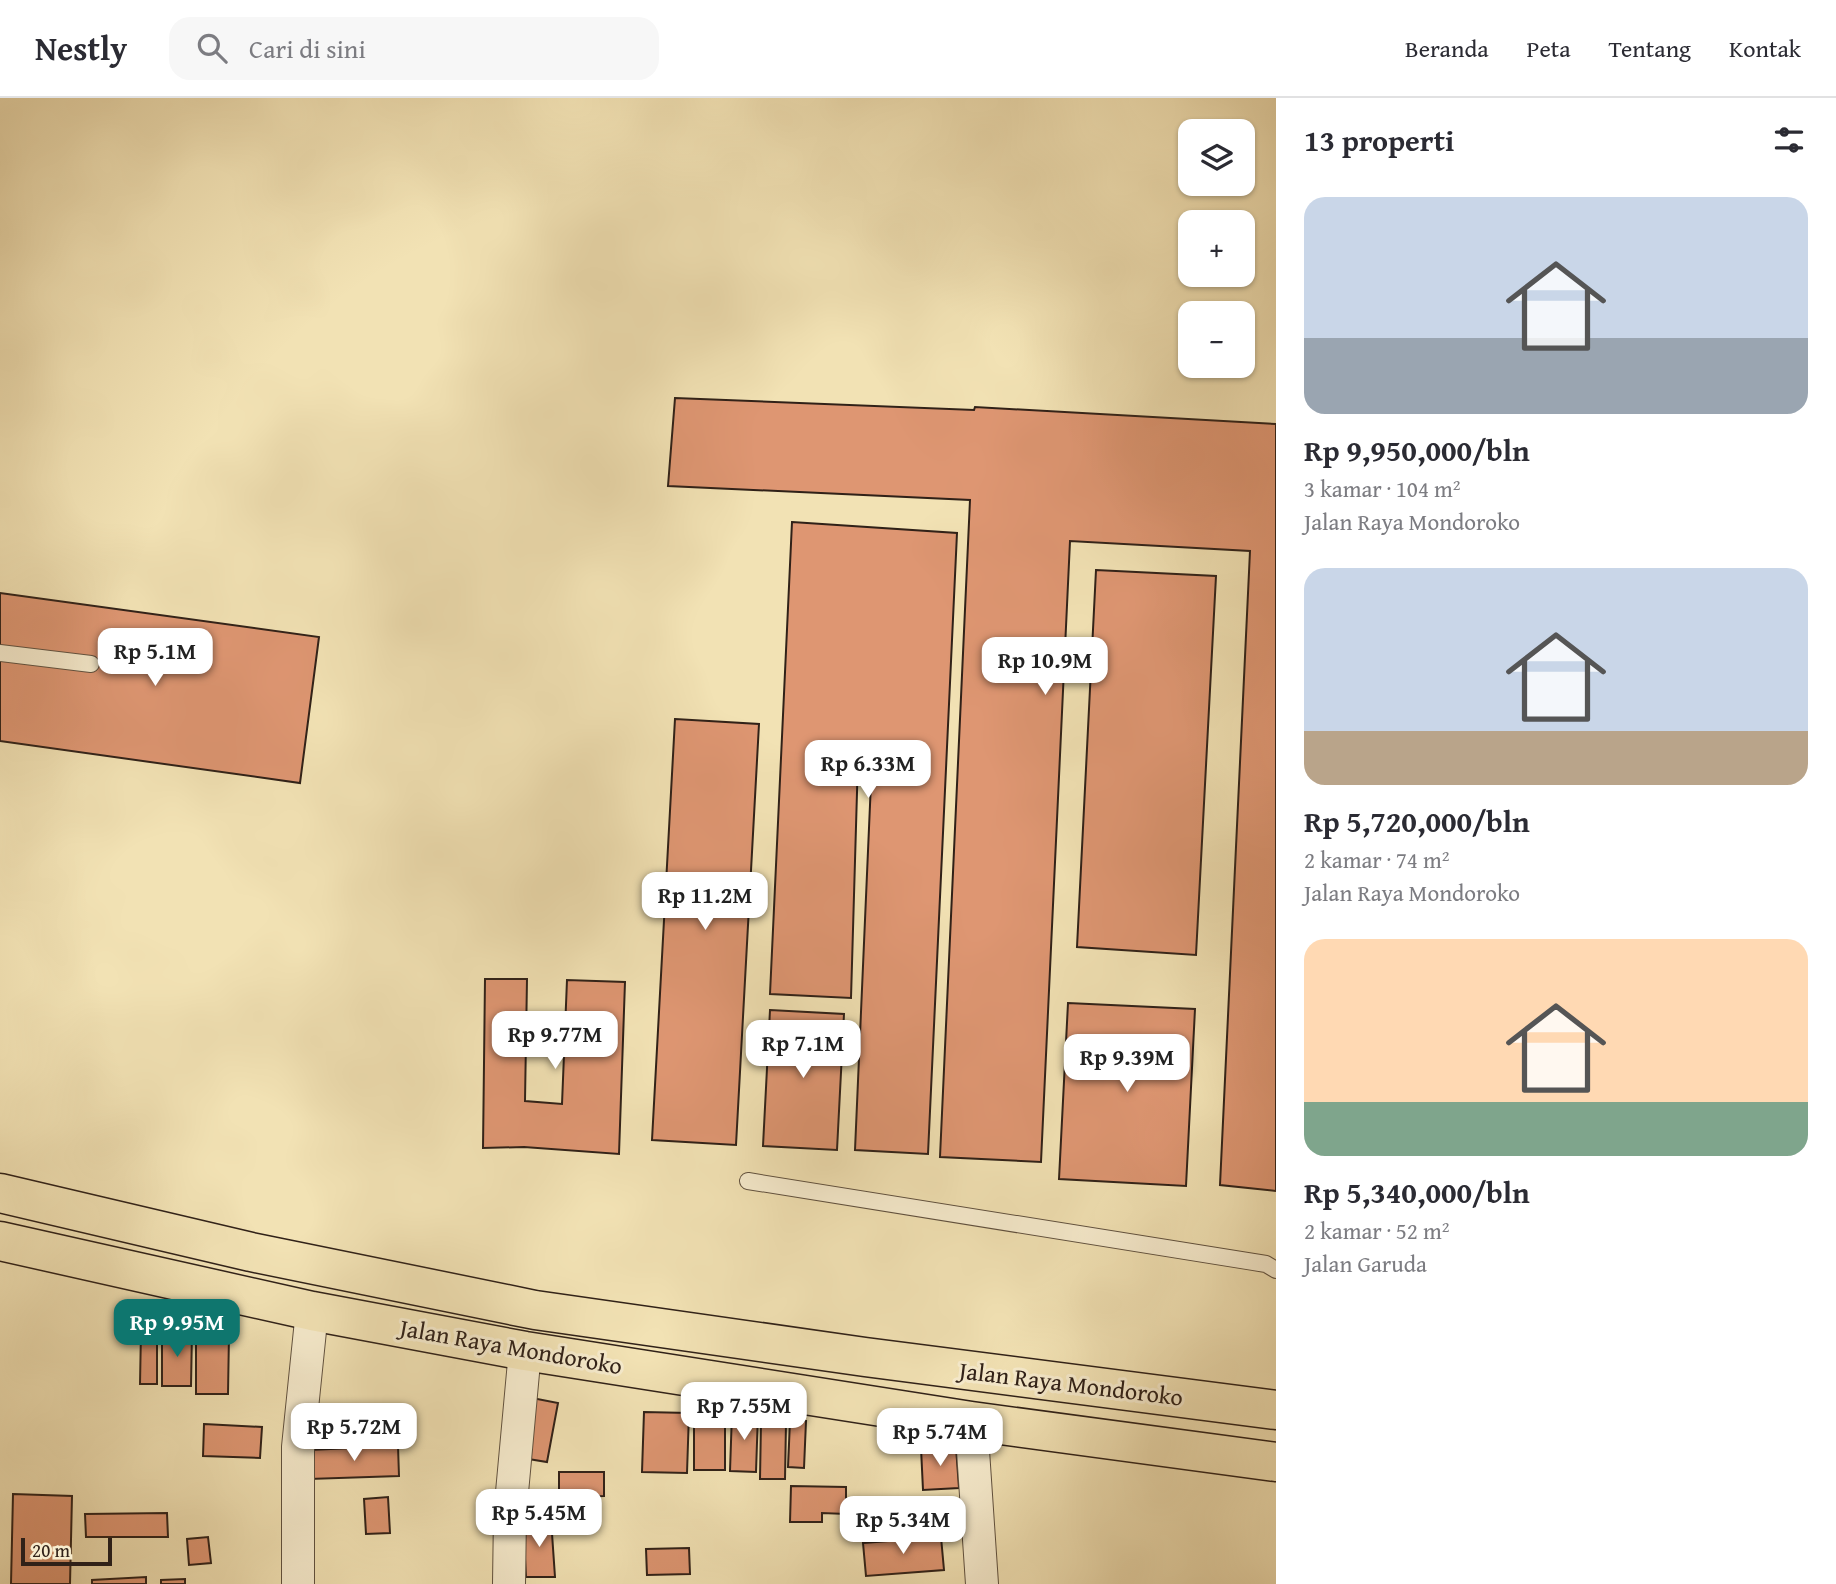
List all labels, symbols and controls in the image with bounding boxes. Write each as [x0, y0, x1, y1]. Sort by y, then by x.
search box [169, 17, 659, 80]
text: Nestly [35, 24, 127, 72]
icon: search [193, 29, 231, 67]
text: Cari di sini [249, 29, 366, 68]
text: Beranda [1405, 31, 1489, 66]
text: Peta [1527, 31, 1571, 66]
text: Tentang [1609, 31, 1691, 66]
text: Kontak [1729, 31, 1801, 66]
text: 13 properti [1304, 118, 1454, 162]
map controls [1178, 119, 1255, 378]
button: layers [1178, 119, 1255, 196]
icon: filters [1770, 121, 1808, 159]
button: + [1178, 210, 1255, 287]
icon: home [1493, 243, 1619, 369]
button: − [1178, 301, 1255, 378]
text: Rp 9,950,000/bln [1304, 428, 1530, 472]
text: 3 kamar · 104 m² [1304, 472, 1461, 505]
text: Jalan Raya Mondoroko [1304, 505, 1520, 538]
icon: home [1493, 614, 1619, 740]
pin: Rp 5.1M [90, 628, 220, 688]
text: Rp 5.1M [114, 634, 196, 667]
pin: Rp 10.9M [973, 638, 1117, 697]
text: Rp 10.9M [998, 643, 1092, 676]
pin: Rp 6.33M [796, 740, 940, 800]
text: Rp 6.33M [821, 746, 915, 779]
text: Rp 5,720,000/bln [1304, 799, 1530, 843]
text: 2 kamar · 74 m² [1304, 843, 1450, 876]
pin: Rp 11.2M [633, 872, 777, 932]
text: Jalan Raya Mondoroko [1304, 876, 1520, 909]
text: Rp 11.2M [658, 878, 752, 911]
icon: home [1493, 985, 1619, 1111]
pin: Rp 9.77M [483, 1012, 627, 1071]
text: Rp 9.77M [508, 1017, 602, 1050]
pin: Rp 7.1M [738, 1020, 868, 1080]
text: Rp 7.1M [762, 1026, 844, 1059]
pin: Rp 9.39M [1055, 1034, 1199, 1094]
text: Rp 9.39M [1080, 1040, 1174, 1073]
text: Rp 5,340,000/bln [1304, 1170, 1530, 1214]
text: 2 kamar · 52 m² [1304, 1214, 1450, 1247]
text: Jalan Garuda [1304, 1247, 1427, 1280]
pin: Rp 9.95M [105, 1300, 249, 1359]
text: Rp 9.95M [130, 1305, 224, 1338]
street label: Jalan Raya Mondoroko [394, 1309, 625, 1383]
street label: Jalan Raya Mondoroko [954, 1352, 1185, 1415]
pin: Rp 7.55M [672, 1382, 816, 1442]
text: Rp 7.55M [697, 1388, 791, 1421]
pin: Rp 5.72M [282, 1404, 426, 1463]
pin: Rp 5.74M [868, 1408, 1012, 1468]
text: Rp 5.72M [307, 1409, 401, 1442]
text: Rp 5.74M [893, 1414, 987, 1447]
pin: Rp 5.45M [467, 1490, 611, 1549]
text: Rp 5.45M [492, 1495, 586, 1528]
pin: Rp 5.34M [831, 1496, 975, 1556]
text: Rp 5.34M [856, 1502, 950, 1535]
scale bar [21, 1535, 112, 1567]
text: 20 m [32, 1536, 70, 1564]

